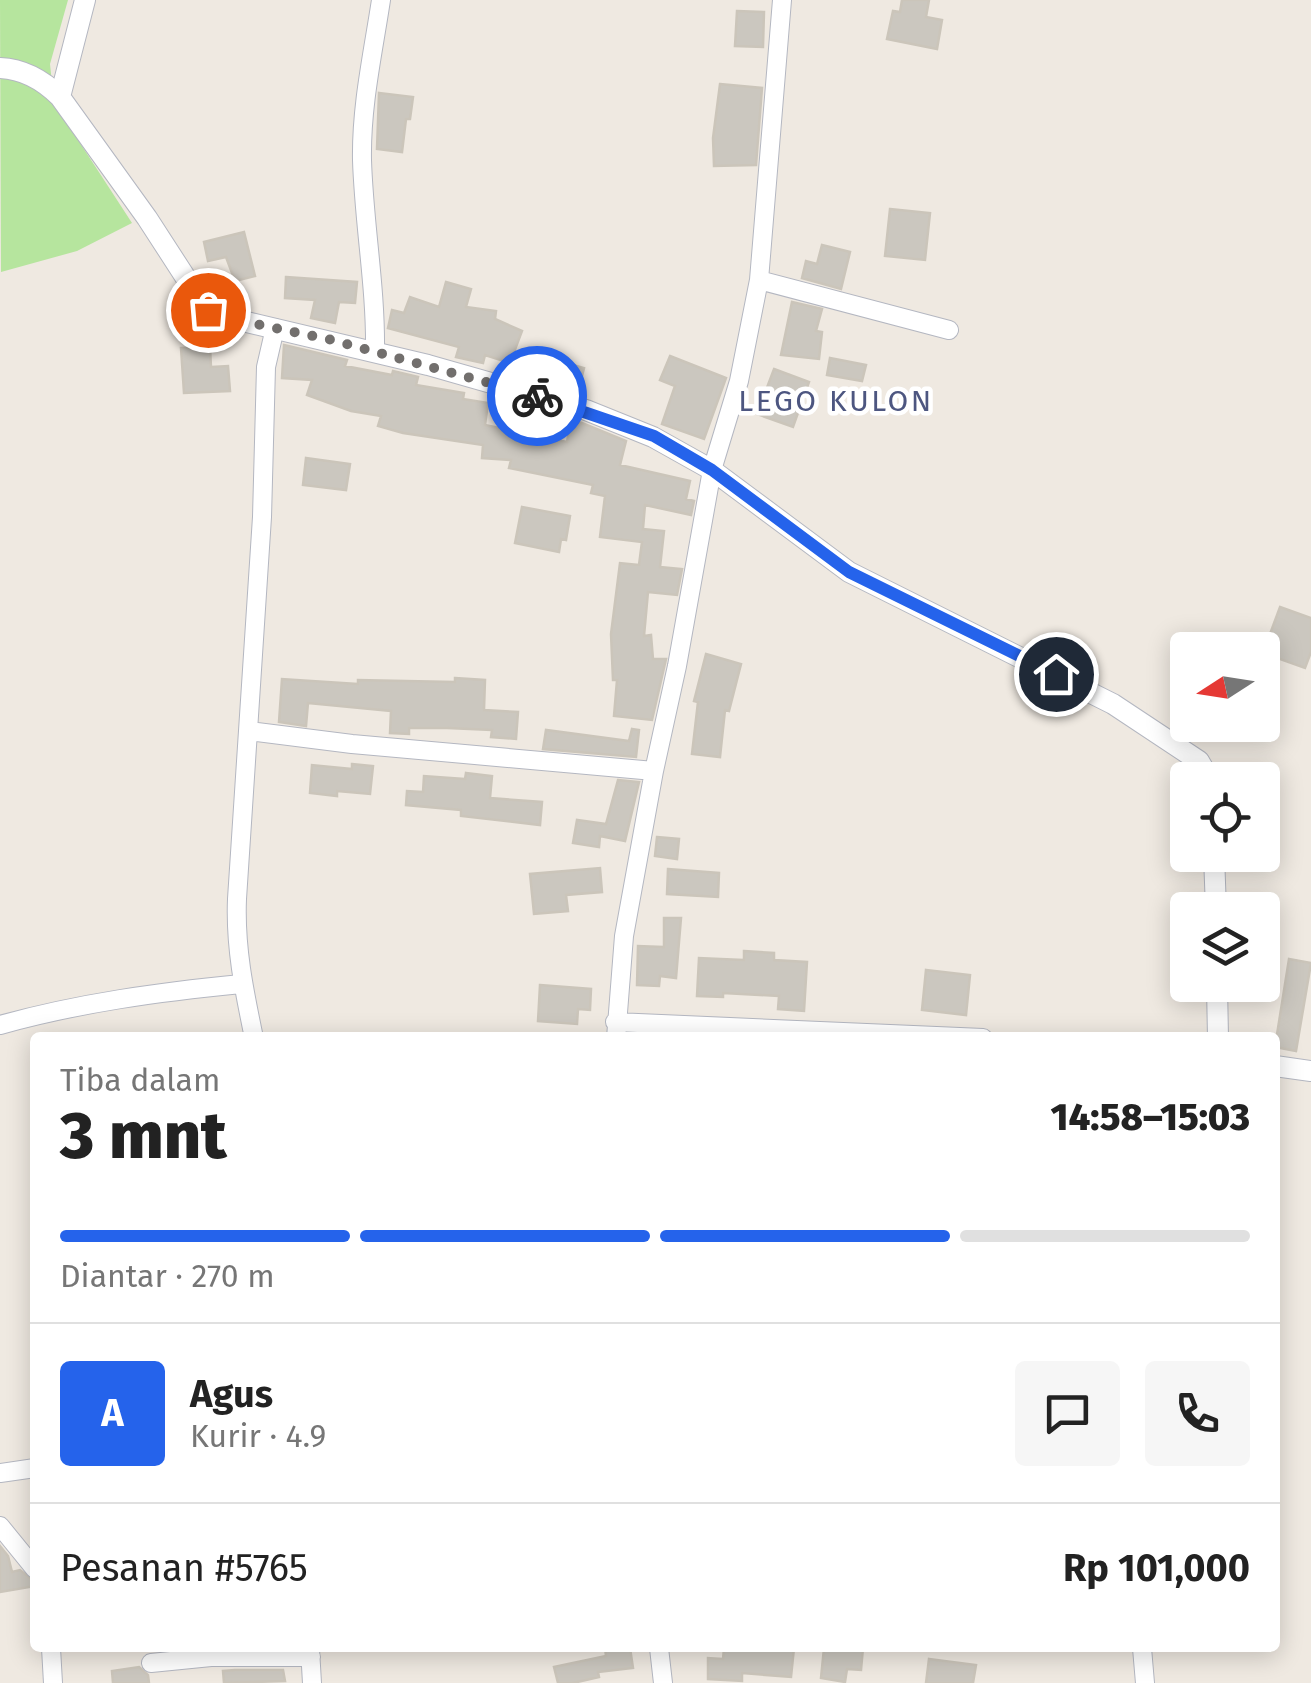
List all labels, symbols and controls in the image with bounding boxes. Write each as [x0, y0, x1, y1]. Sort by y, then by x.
pin [166, 268, 251, 353]
icon: bag [181, 283, 236, 338]
courier [487, 346, 587, 446]
icon: bike [510, 369, 565, 424]
district label: LEGO KULON [738, 383, 934, 419]
pin [1014, 632, 1099, 717]
north arrow [1170, 632, 1280, 742]
map controls [1170, 632, 1280, 1002]
icon: home [1029, 647, 1084, 702]
button: locate [1170, 762, 1280, 872]
button: layers [1170, 892, 1280, 1002]
text: Tiba dalam [60, 1061, 220, 1099]
text: 14:58–15:03 [1050, 1094, 1250, 1140]
text: 3 mnt [60, 1097, 227, 1175]
text: Diantar · 270 m [60, 1257, 275, 1295]
button: chat [1015, 1361, 1120, 1466]
button: phone [1145, 1361, 1250, 1466]
text: Agus [190, 1371, 273, 1417]
text: A [101, 1390, 124, 1436]
text: Kurir · 4.9 [190, 1417, 326, 1455]
text: Pesanan #5765 [60, 1545, 308, 1591]
text: Rp 101,000 [1063, 1545, 1250, 1591]

